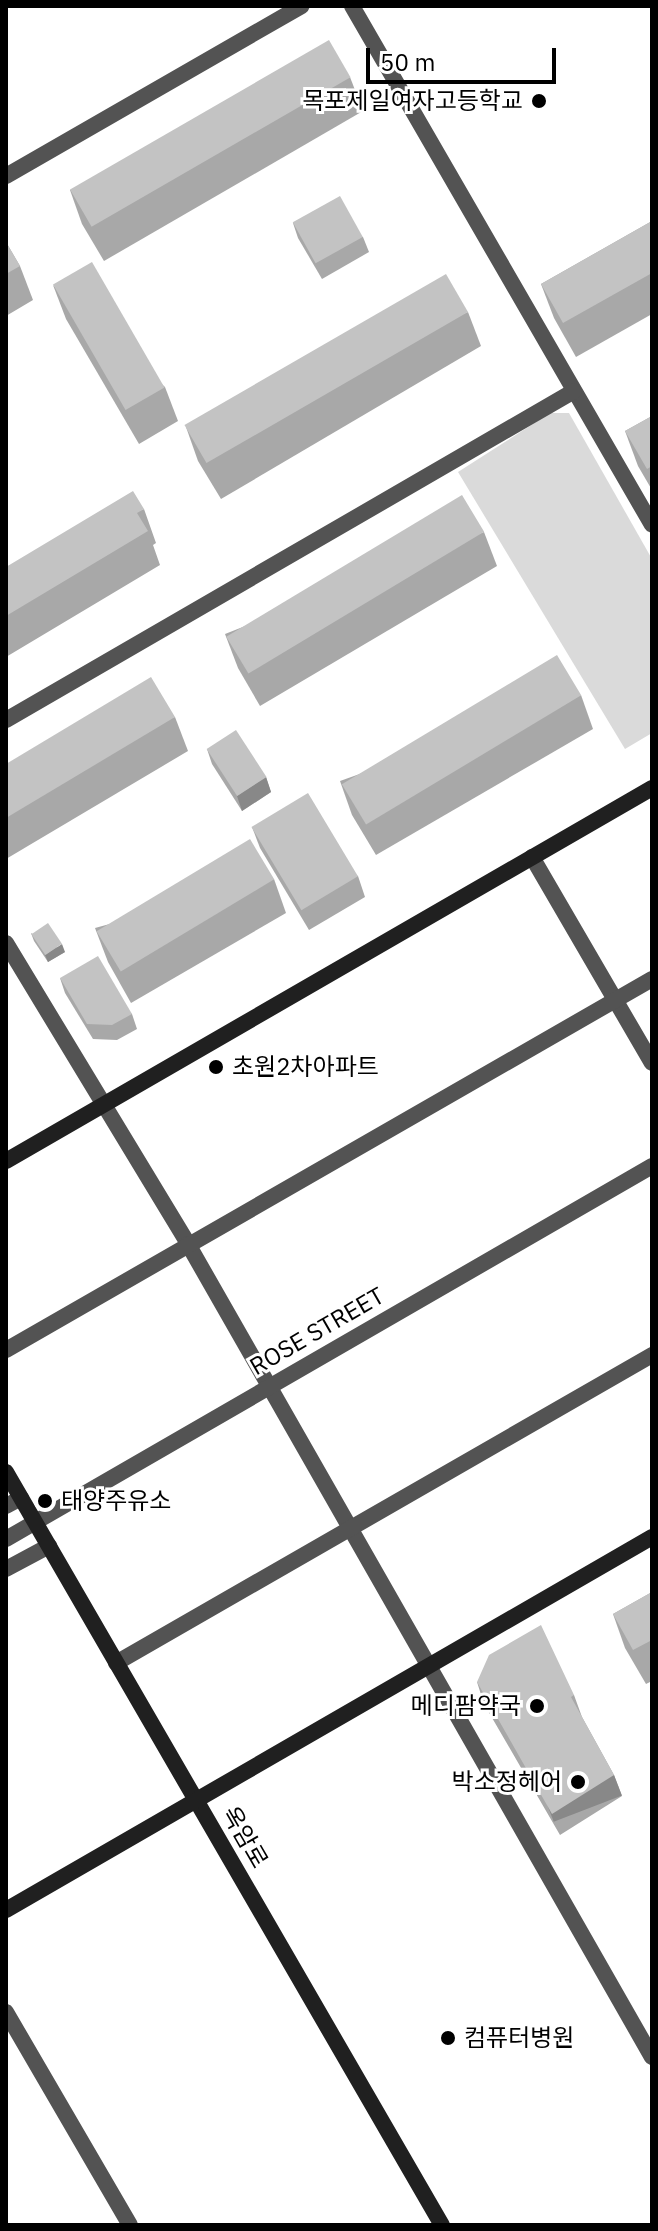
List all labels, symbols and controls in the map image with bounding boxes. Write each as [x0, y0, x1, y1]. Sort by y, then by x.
scale bar [370, 32, 560, 82]
text: 50 m [380, 46, 435, 78]
place label: 목포제일여자고등학교 [302, 87, 523, 115]
marker: 목포제일여자고등학교 [530, 92, 548, 110]
place label: 초원2차아파트 [232, 1053, 379, 1081]
marker: 초원2차아파트 [207, 1058, 225, 1076]
street label: ROSE STREET [245, 1281, 389, 1381]
place label: 태양주유소 [61, 1487, 171, 1515]
marker: 태양주유소 [36, 1492, 54, 1510]
place label: 메디팜약국 [411, 1692, 521, 1720]
marker: 메디팜약국 [528, 1697, 546, 1715]
place label: 박소정헤어 [452, 1768, 562, 1796]
marker: 박소정헤어 [569, 1773, 587, 1791]
street label: 옥암로 [216, 1801, 274, 1873]
place label: 컴퓨터병원 [464, 2024, 574, 2052]
marker: 컴퓨터병원 [439, 2029, 457, 2047]

